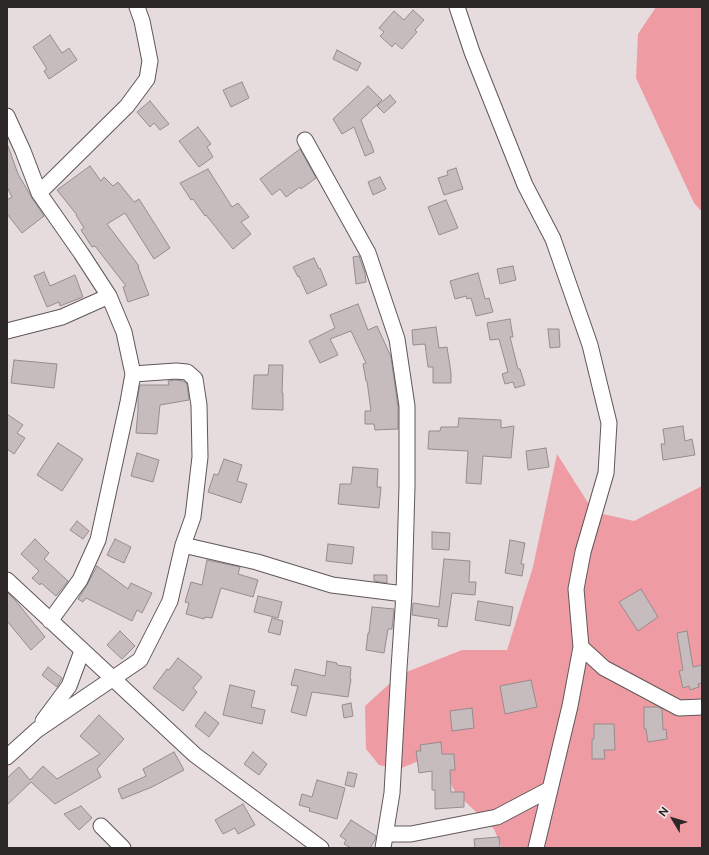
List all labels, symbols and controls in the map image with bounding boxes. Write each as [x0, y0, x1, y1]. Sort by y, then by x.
north arrow [653, 799, 693, 839]
text: N [656, 805, 671, 819]

